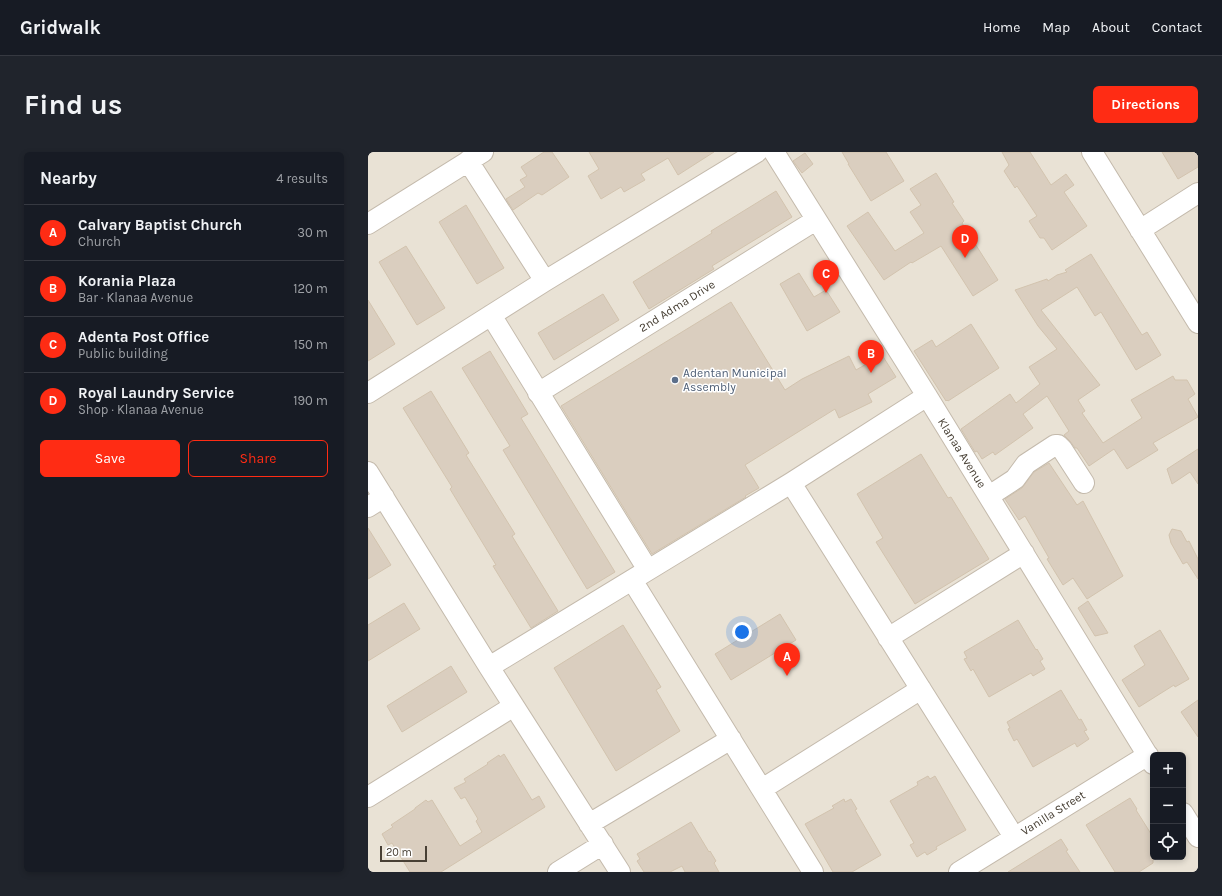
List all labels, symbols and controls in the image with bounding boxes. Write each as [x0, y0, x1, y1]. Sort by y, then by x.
text: Gridwalk [20, 17, 101, 39]
text: Home [983, 19, 1020, 36]
text: Map [1042, 19, 1070, 36]
text: About [1092, 19, 1130, 36]
text: Contact [1152, 19, 1202, 36]
button: Directions [1093, 86, 1198, 123]
text: Find us [24, 88, 123, 121]
text: Nearby [40, 168, 97, 188]
text: 4 results [276, 171, 328, 186]
text: Calvary Baptist Church [78, 216, 242, 234]
text: A [49, 225, 57, 240]
text: 30 m [297, 225, 328, 240]
pin: D [952, 225, 978, 258]
text: Church [78, 234, 121, 249]
pin: C [813, 260, 839, 293]
text: Korania Plaza [78, 272, 176, 290]
street label: 2nd Adma Drive [636, 277, 718, 335]
text: B [49, 281, 57, 296]
text: 120 m [293, 281, 328, 296]
text: Bar · Klanaa Avenue [78, 290, 193, 305]
text: Adenta Post Office [78, 328, 209, 346]
text: C [49, 337, 57, 352]
text: 150 m [293, 337, 328, 352]
pin: B [858, 340, 884, 373]
text: Public building [78, 346, 168, 361]
place label: Adentan Municipal Assembly [683, 366, 787, 394]
marker: Adentan Municipal Assembly [670, 375, 680, 385]
text: Royal Laundry Service [78, 384, 234, 402]
text: D [49, 393, 57, 408]
text: 190 m [293, 393, 328, 408]
text: Shop · Klanaa Avenue [78, 402, 204, 417]
street label: Klanaa Avenue [935, 415, 989, 491]
button: Save [40, 440, 180, 477]
button: Share [188, 440, 328, 477]
your location [732, 622, 752, 642]
pin: A [774, 643, 800, 676]
map controls [1150, 752, 1186, 860]
button: + [1150, 752, 1186, 788]
street label: Vanilla Street [1018, 787, 1088, 838]
button: − [1150, 788, 1186, 824]
button: locate [1150, 824, 1186, 860]
scale bar [380, 844, 427, 863]
text: 20 m [386, 846, 412, 859]

